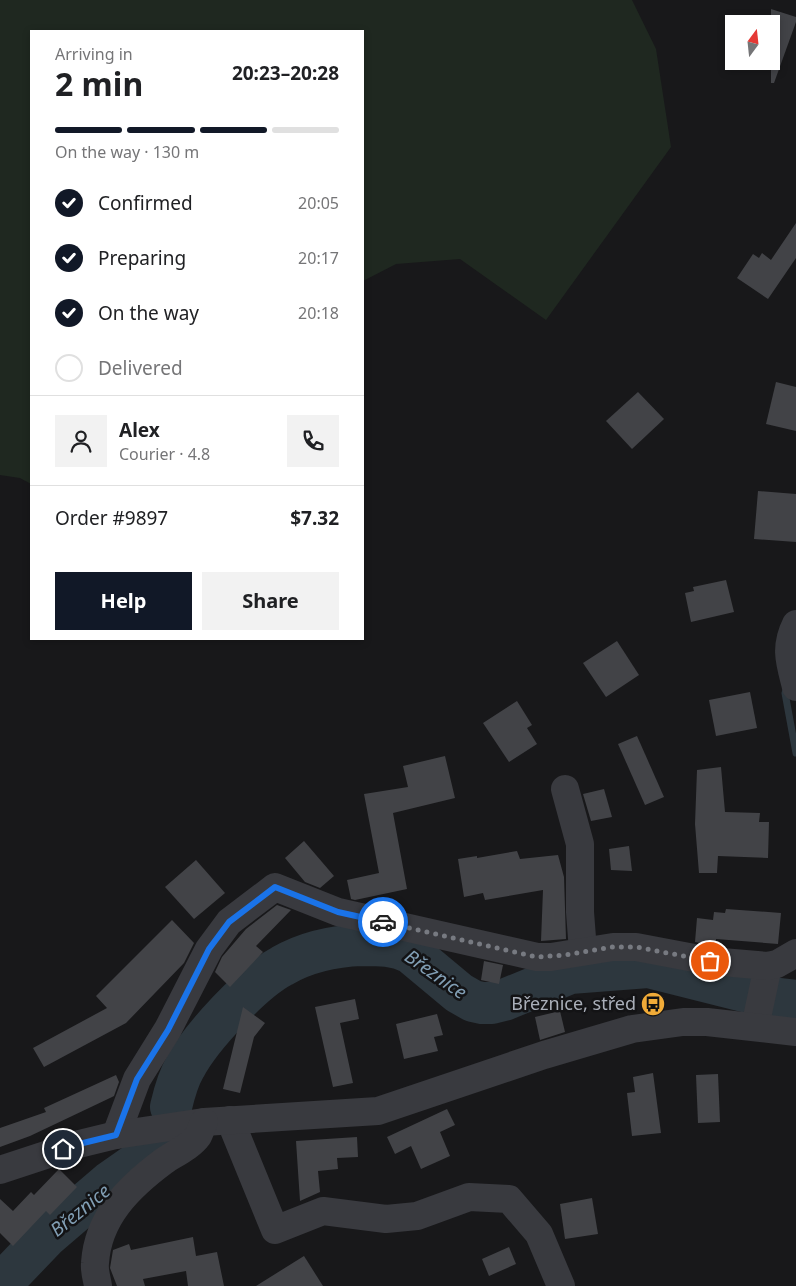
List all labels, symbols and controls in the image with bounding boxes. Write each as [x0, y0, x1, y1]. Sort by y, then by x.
north arrow [725, 15, 780, 70]
map controls [725, 15, 780, 70]
text: Arriving in [55, 43, 133, 65]
text: 20:23–20:28 [232, 60, 339, 86]
text: 2 min [55, 62, 143, 105]
text: On the way · 130 m [55, 141, 199, 163]
icon: check [55, 189, 83, 217]
text: Confirmed [98, 190, 193, 216]
text: 20:05 [298, 192, 339, 214]
icon: check [55, 244, 83, 272]
text: Preparing [98, 245, 186, 271]
text: 20:17 [298, 247, 339, 269]
icon: check [55, 299, 83, 327]
text: On the way [98, 300, 199, 326]
text: 20:18 [298, 302, 339, 324]
text: Delivered [98, 355, 183, 381]
button: person [55, 415, 107, 467]
button: phone [287, 415, 339, 467]
text: Alex [119, 417, 160, 443]
text: Courier · 4.8 [119, 443, 210, 465]
text: Order #9897 [55, 505, 168, 531]
text: $7.32 [290, 505, 339, 531]
button: Help [55, 572, 192, 630]
button: Share [202, 572, 339, 630]
courier [358, 897, 408, 947]
icon: car [369, 908, 397, 936]
pin [689, 940, 731, 982]
water label: Březnice [400, 943, 472, 1005]
icon: bag [696, 947, 724, 975]
place label: Březnice, střed [511, 991, 636, 1015]
bus stop icon: Březnice, střed [640, 991, 666, 1017]
pin [42, 1128, 84, 1170]
icon: home [49, 1135, 77, 1163]
water label: Březnice [44, 1178, 116, 1242]

